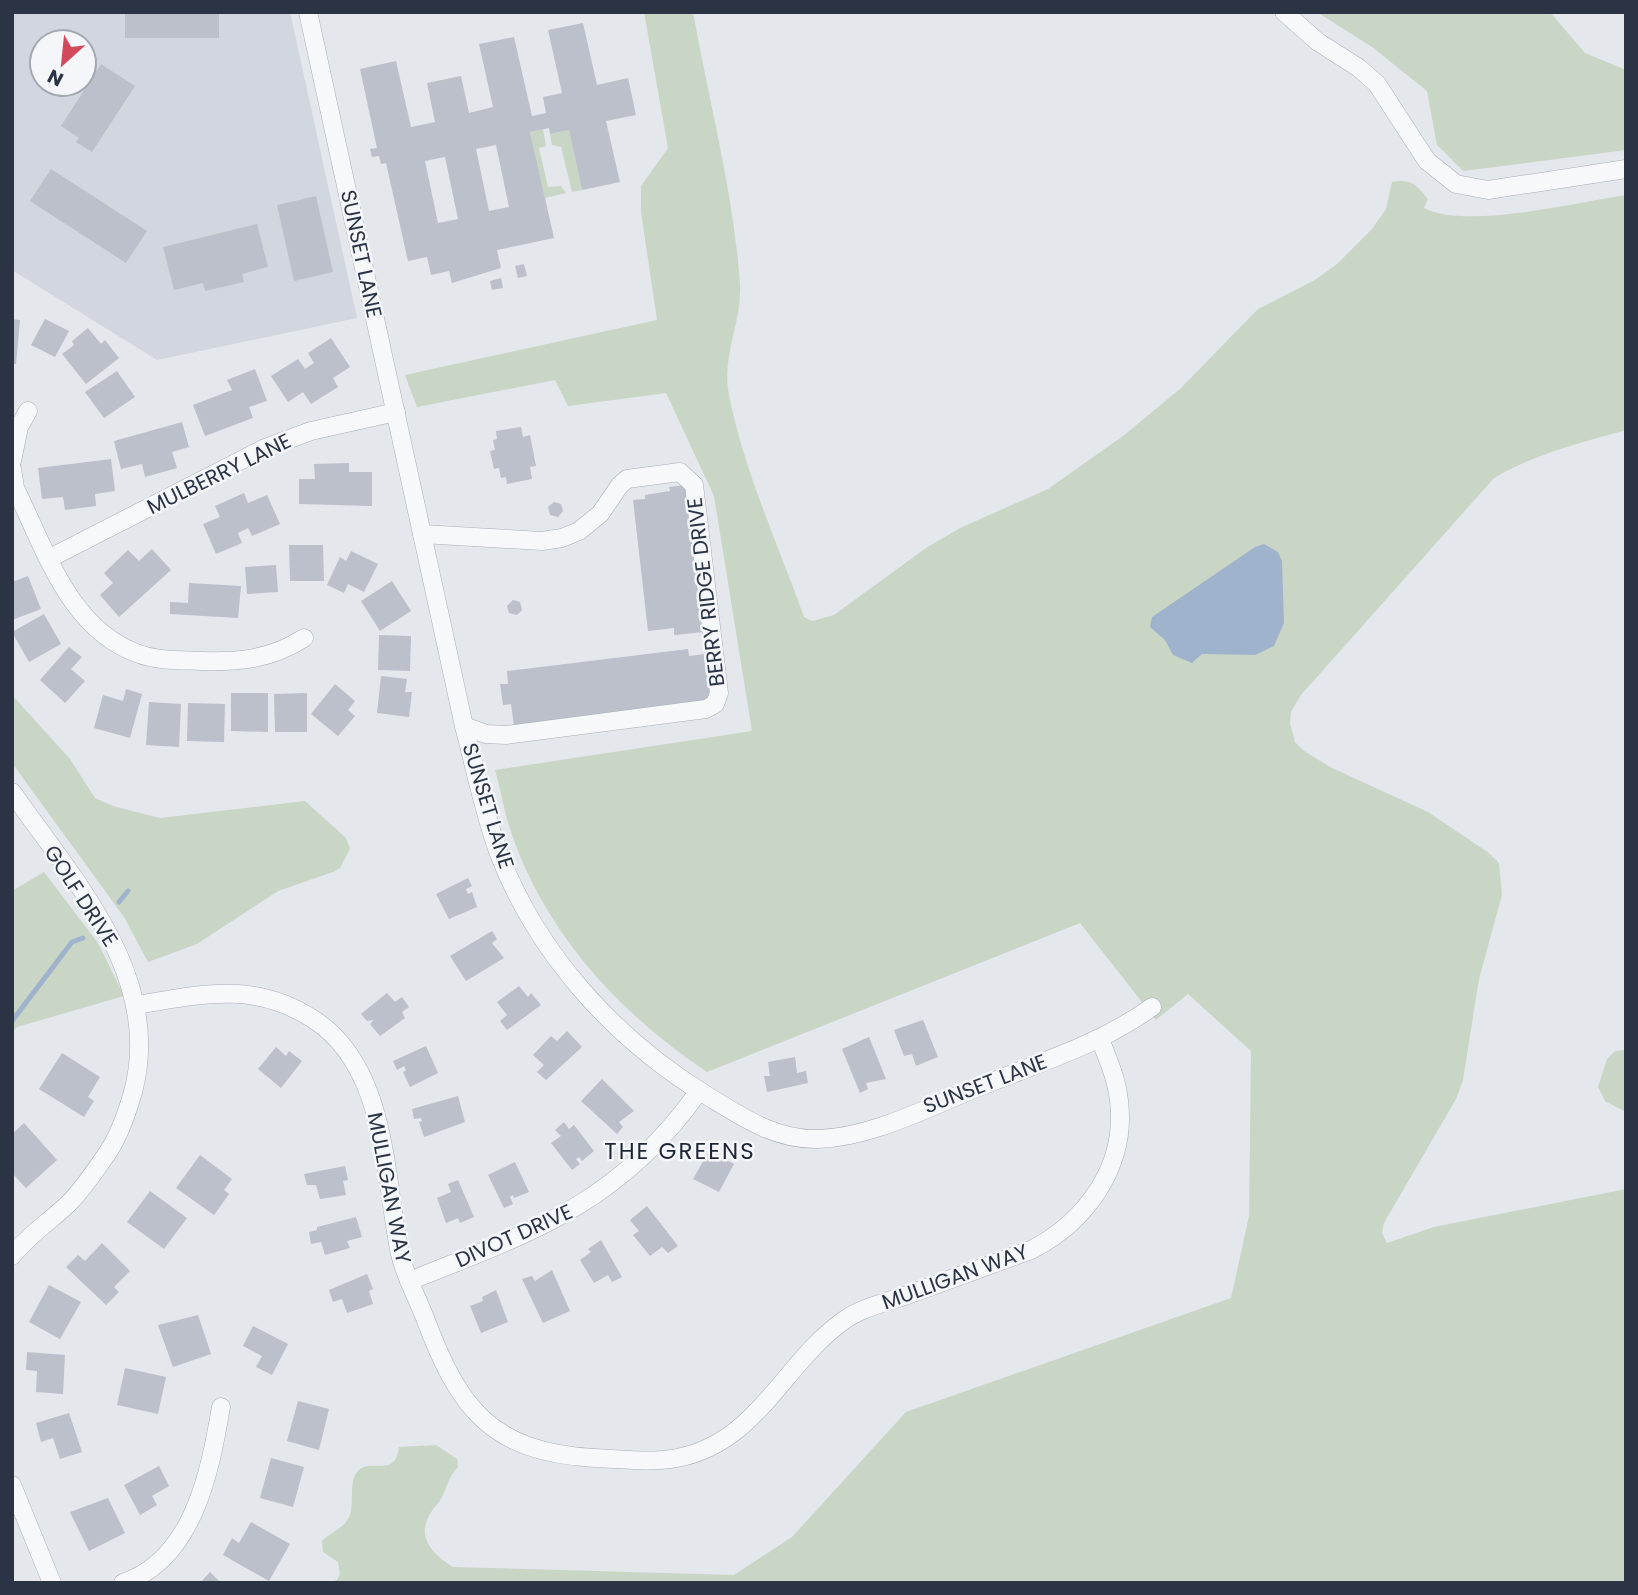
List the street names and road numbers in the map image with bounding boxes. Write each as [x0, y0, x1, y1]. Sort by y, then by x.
street label: SUNSET LANE [334, 187, 389, 321]
street label: MULBERRY LANE [142, 426, 296, 521]
street label: BERRY RIDGE DRIVE [680, 496, 731, 688]
street label: SUNSET LANE [456, 739, 521, 872]
street label: GOLF DRIVE [38, 839, 125, 952]
street label: SUNSET LANE [919, 1047, 1051, 1120]
street label: MULLIGAN WAY [361, 1110, 418, 1266]
street label: DIVOT DRIVE [451, 1197, 577, 1274]
street label: MULLIGAN WAY [878, 1237, 1032, 1316]

